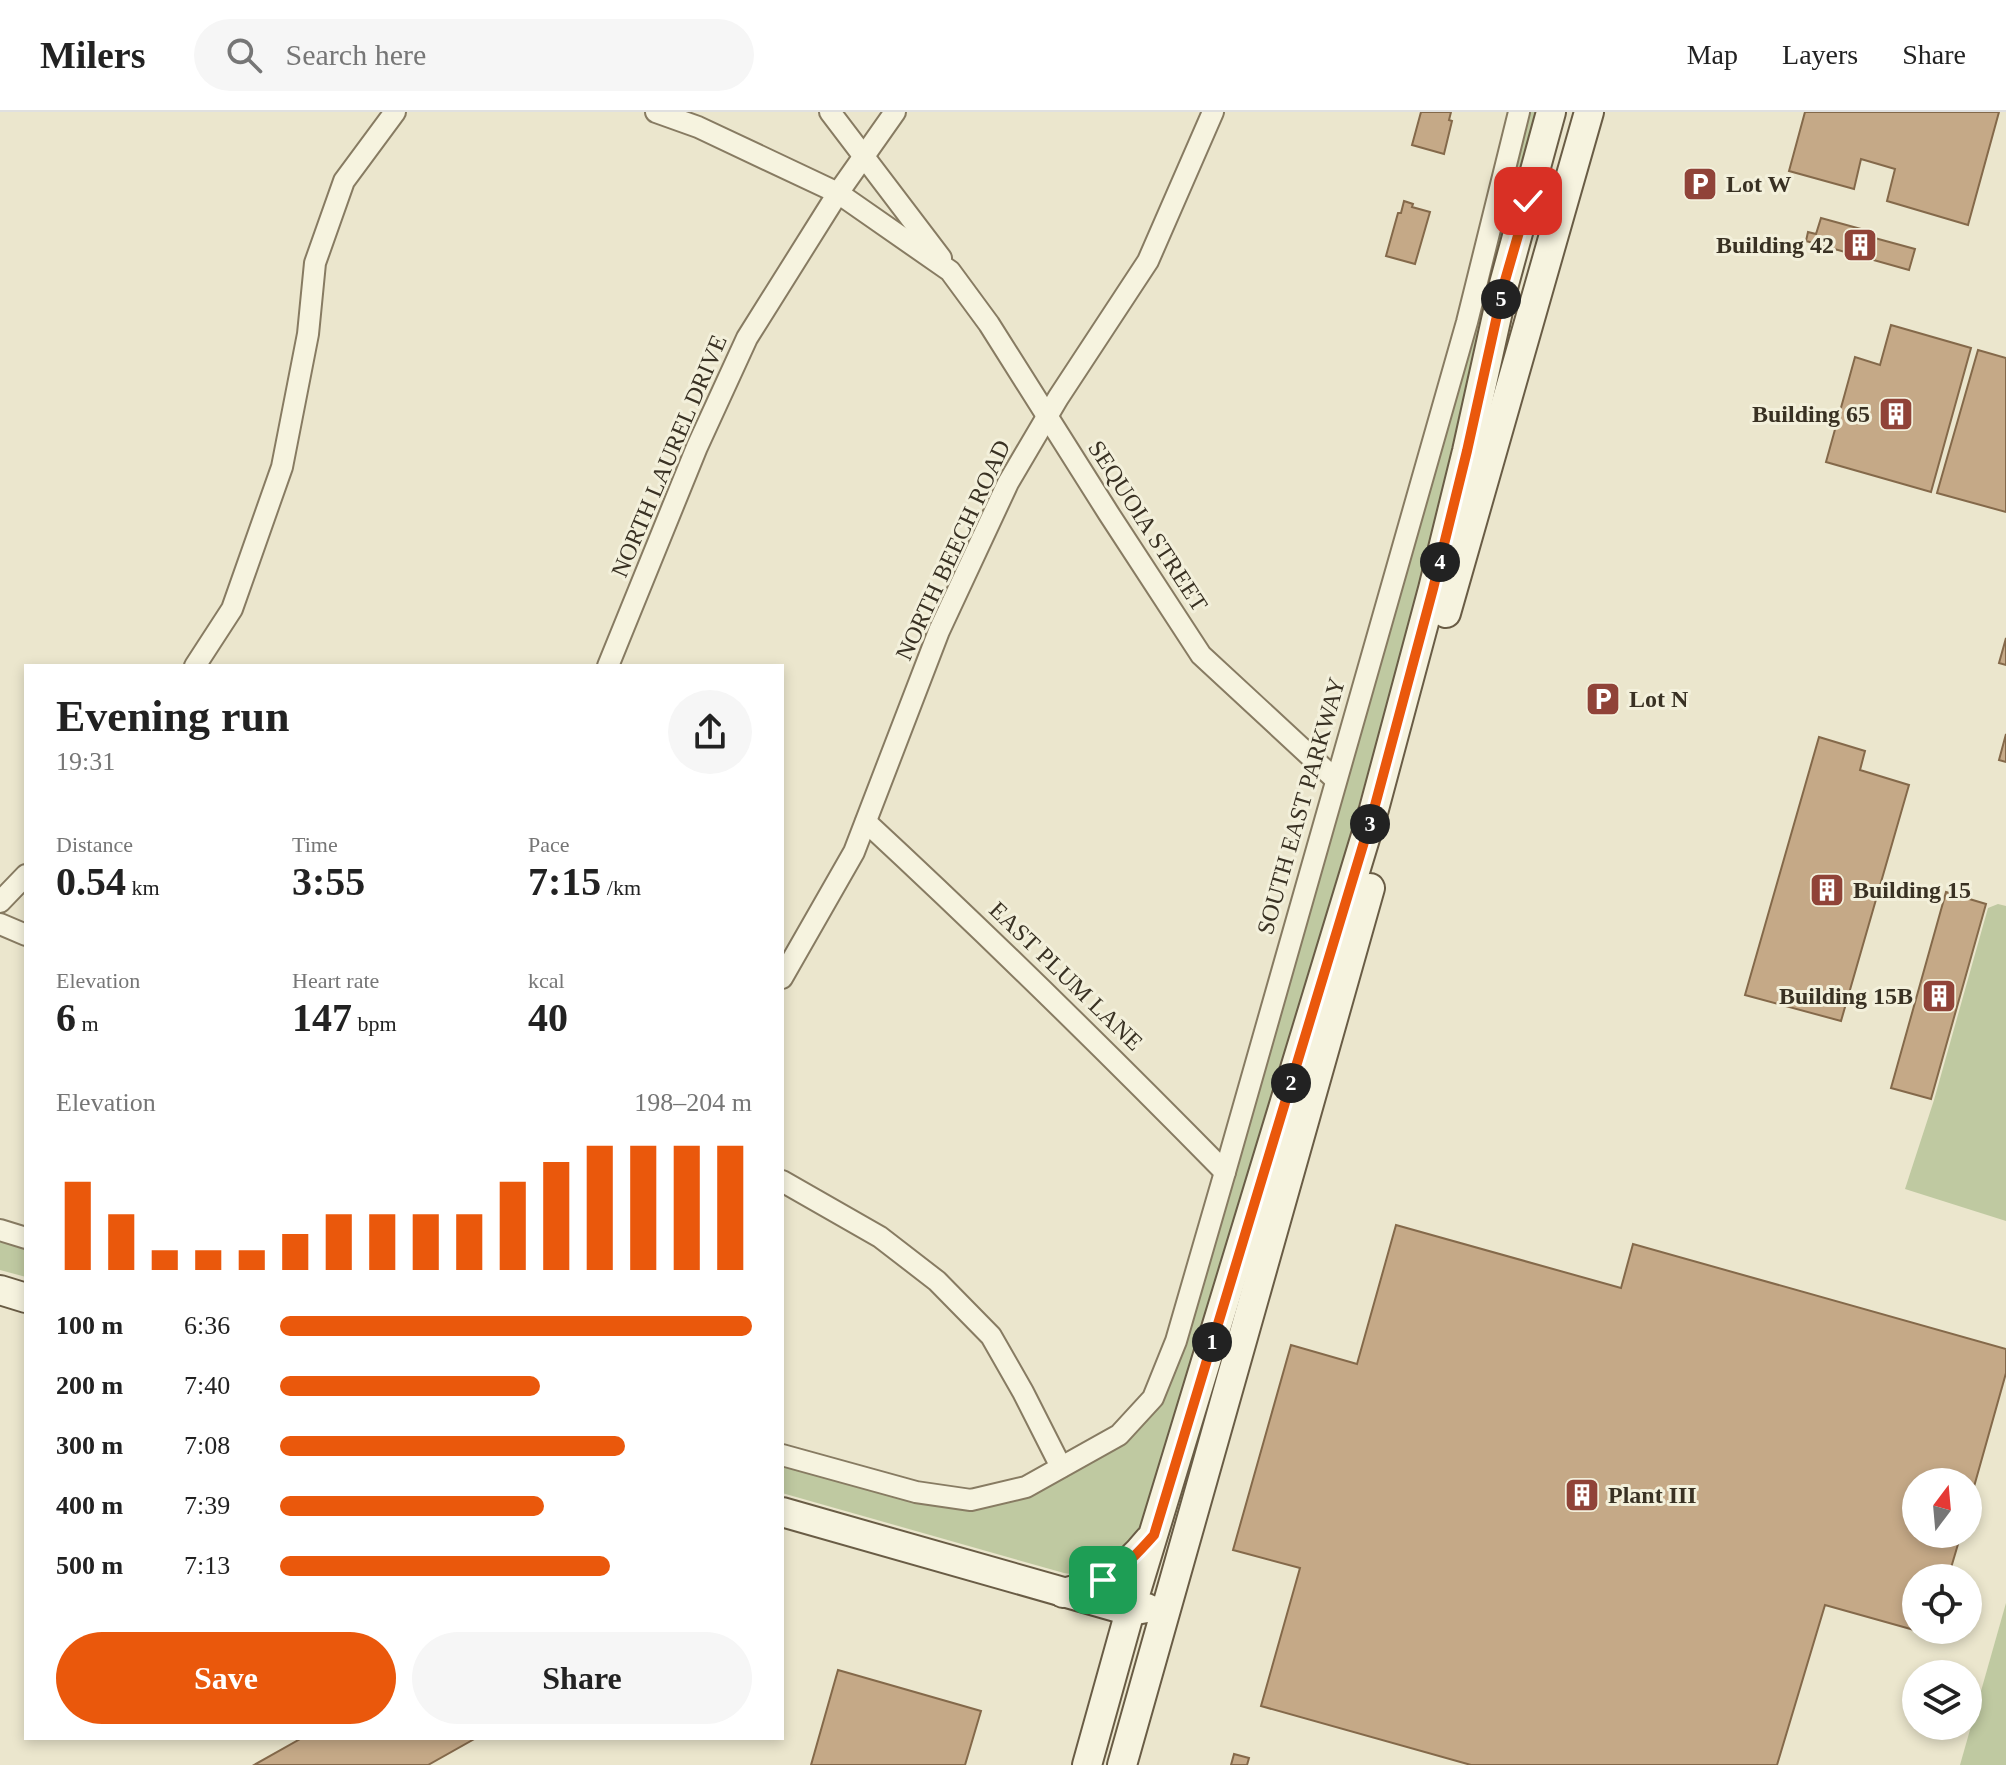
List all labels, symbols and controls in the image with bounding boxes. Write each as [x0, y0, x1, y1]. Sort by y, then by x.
search box [194, 19, 754, 91]
icon: search [222, 33, 266, 77]
text: Milers [40, 34, 146, 76]
text: Search here [286, 38, 426, 71]
text: Map [1687, 39, 1738, 70]
text: Layers [1782, 39, 1858, 70]
text: Share [1902, 39, 1966, 70]
parking icon: Lot W [1681, 165, 1719, 203]
pin [1494, 167, 1562, 235]
place label: Lot W [1726, 171, 1792, 197]
icon: check [1506, 179, 1550, 223]
building icon: Building 42 [1841, 226, 1879, 264]
place label: Building 42 [1716, 232, 1834, 258]
pin: 5 [1481, 279, 1521, 319]
text: 5 [1496, 286, 1507, 311]
street label: NORTH LAUREL DRIVE [606, 331, 732, 581]
building icon: Building 65 [1877, 395, 1915, 433]
place label: Building 65 [1752, 401, 1870, 427]
street label: NORTH BEECH ROAD [891, 436, 1015, 664]
street label: SEQUOIA STREET [1083, 436, 1213, 616]
pin: 4 [1420, 542, 1460, 582]
text: 4 [1435, 549, 1446, 574]
street label: SOUTH EAST PARKWAY [1252, 675, 1350, 937]
parking icon: Lot N [1584, 680, 1622, 718]
place label: Lot N [1629, 686, 1689, 712]
button: share [668, 690, 752, 774]
text: Evening run [56, 692, 290, 741]
text: 19:31 [56, 747, 115, 776]
pin: 3 [1350, 804, 1390, 844]
text: 3 [1365, 811, 1376, 836]
text: Distance [56, 832, 133, 857]
text: Time [292, 832, 338, 857]
text: Pace [528, 832, 570, 857]
text: 0.54 [56, 859, 126, 904]
text: 3:55 [292, 859, 365, 904]
text: 7:15 [528, 859, 601, 904]
building icon: Building 15 [1808, 871, 1846, 909]
text: km [126, 875, 160, 900]
text: /km [601, 875, 641, 900]
place label: Building 15 [1853, 877, 1971, 903]
street label: EAST PLUM LANE [984, 896, 1148, 1056]
text: Elevation [56, 968, 140, 993]
text: Heart rate [292, 968, 379, 993]
text: kcal [528, 968, 565, 993]
building icon: Building 15B [1920, 977, 1958, 1015]
place label: Building 15B [1779, 983, 1913, 1009]
text: 6 [56, 995, 76, 1040]
text: 147 [292, 995, 352, 1040]
text: 40 [528, 995, 568, 1040]
text: m [76, 1011, 99, 1036]
text: bpm [352, 1011, 397, 1036]
pin: 2 [1271, 1063, 1311, 1103]
text: 2 [1286, 1070, 1297, 1095]
text: Elevation [56, 1088, 156, 1117]
text: 198–204 m [634, 1088, 752, 1117]
text: 100 m [56, 1311, 123, 1340]
text: 6:36 [184, 1311, 230, 1340]
pin: 1 [1192, 1322, 1232, 1362]
text: 1 [1207, 1329, 1218, 1354]
text: 200 m [56, 1371, 123, 1400]
text: 7:40 [184, 1371, 230, 1400]
text: 300 m [56, 1431, 123, 1460]
text: 7:08 [184, 1431, 230, 1460]
north arrow [1902, 1468, 1982, 1548]
map controls [1902, 1468, 1982, 1740]
building icon: Plant III [1563, 1476, 1601, 1514]
place label: Plant III [1608, 1482, 1697, 1508]
text: 400 m [56, 1491, 123, 1520]
text: 7:39 [184, 1491, 230, 1520]
pin [1069, 1546, 1137, 1614]
text: 500 m [56, 1551, 123, 1580]
text: 7:13 [184, 1551, 230, 1580]
icon: arrive [1081, 1558, 1125, 1602]
button: locate [1902, 1564, 1982, 1644]
button: Save [56, 1632, 396, 1724]
button: Share [412, 1632, 752, 1724]
button: layers [1902, 1660, 1982, 1740]

